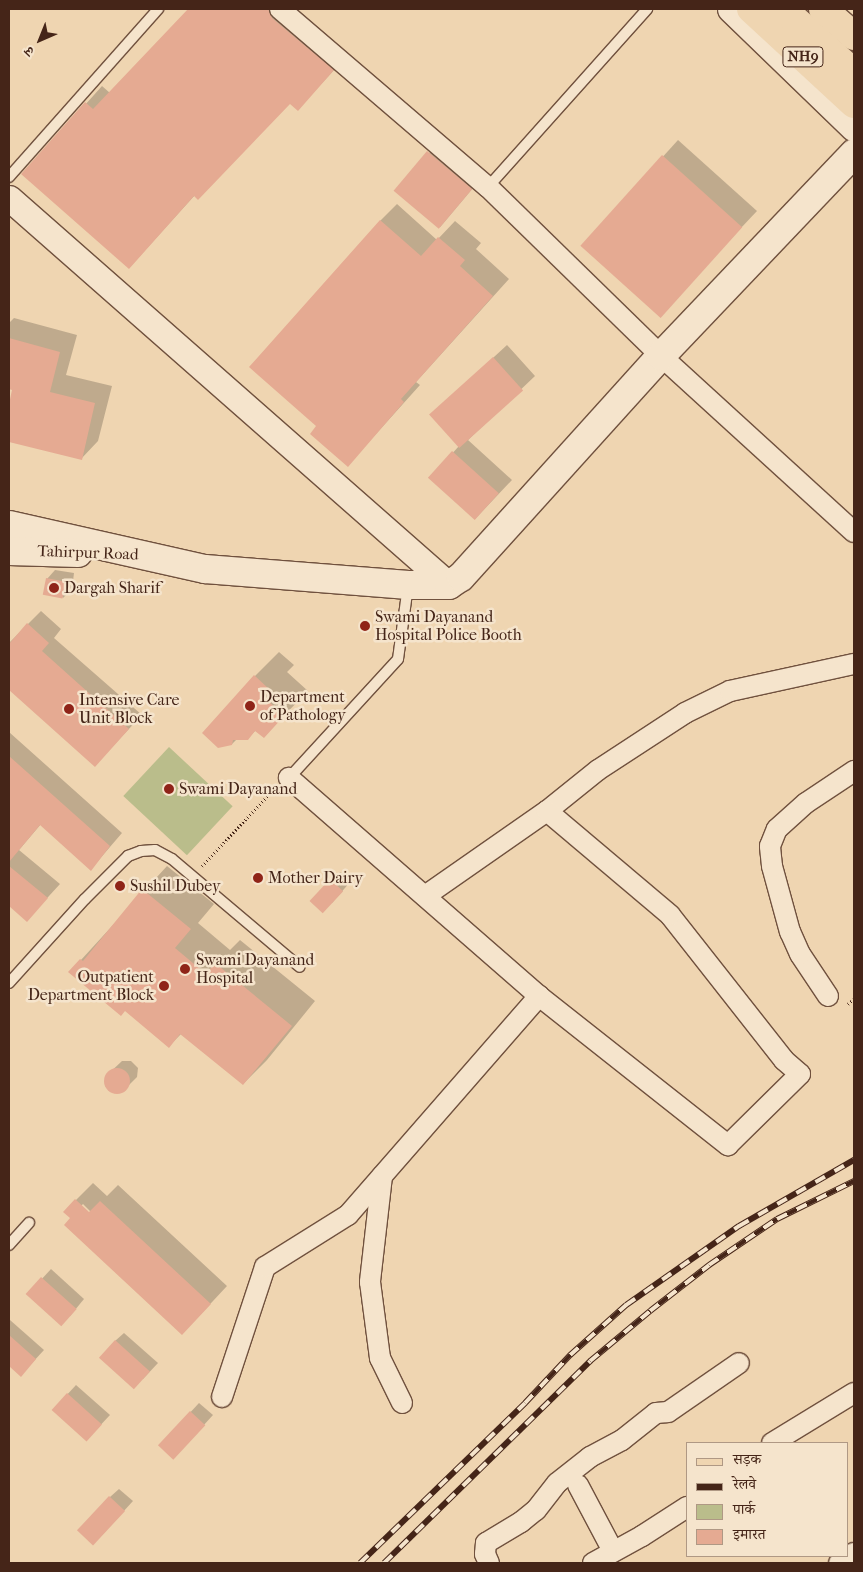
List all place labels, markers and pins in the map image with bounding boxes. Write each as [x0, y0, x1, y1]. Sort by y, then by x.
place label: Dargah Sharif [64, 578, 160, 598]
marker: Dargah Sharif [48, 582, 60, 594]
place label: Swami Dayanand Hospital Police Booth [375, 607, 522, 645]
marker: Swami Dayanand Hospital Police Booth [359, 620, 371, 632]
place label: Department of Pathology [260, 687, 346, 725]
place label: Intensive Care Unit Block [79, 690, 180, 728]
marker: Department of Pathology [244, 700, 256, 712]
marker: Intensive Care Unit Block [63, 703, 75, 715]
place label: Swami Dayanand [179, 779, 297, 799]
marker: Swami Dayanand [163, 783, 175, 795]
place label: Mother Dairy [268, 868, 363, 888]
marker: Mother Dairy [252, 872, 264, 884]
place label: Sushil Dubey [130, 876, 220, 896]
marker: Sushil Dubey [114, 880, 126, 892]
place label: Swami Dayanand Hospital [196, 950, 314, 988]
marker: Swami Dayanand Hospital [178, 962, 192, 976]
place label: Outpatient Department Block [28, 967, 154, 1005]
marker: Outpatient Department Block [158, 980, 170, 992]

